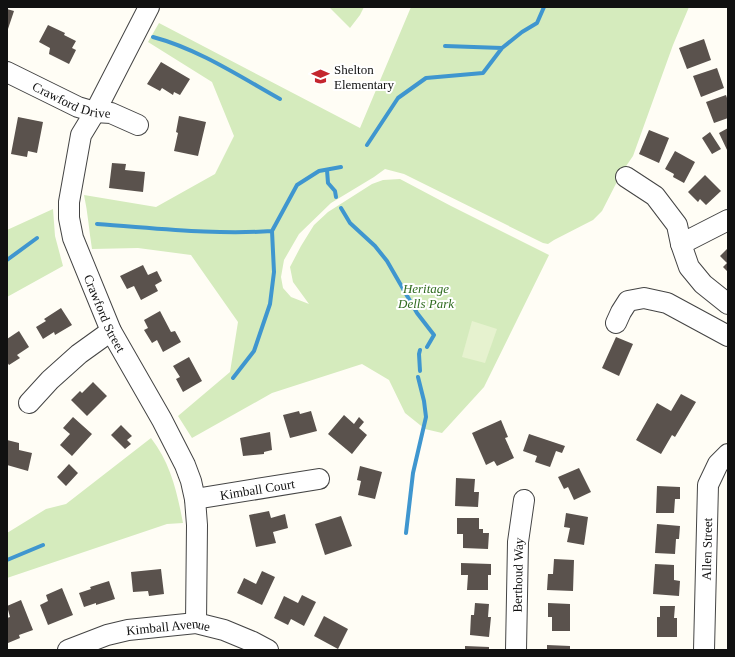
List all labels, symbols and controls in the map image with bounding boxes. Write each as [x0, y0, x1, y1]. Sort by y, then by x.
place label: Shelton Elementary [334, 62, 394, 92]
school or university icon: Shelton Elementary [311, 66, 331, 86]
street label: Crawford Drive [30, 79, 111, 121]
street label: Crawford Street [81, 272, 129, 355]
park label: Heritage Dells Park [397, 281, 454, 311]
street label: Kimball Court [219, 476, 296, 503]
street label: Allen Street [699, 517, 715, 580]
street label: Berthoud Way [510, 536, 527, 613]
street label: Kimball Avenue [126, 616, 212, 638]

